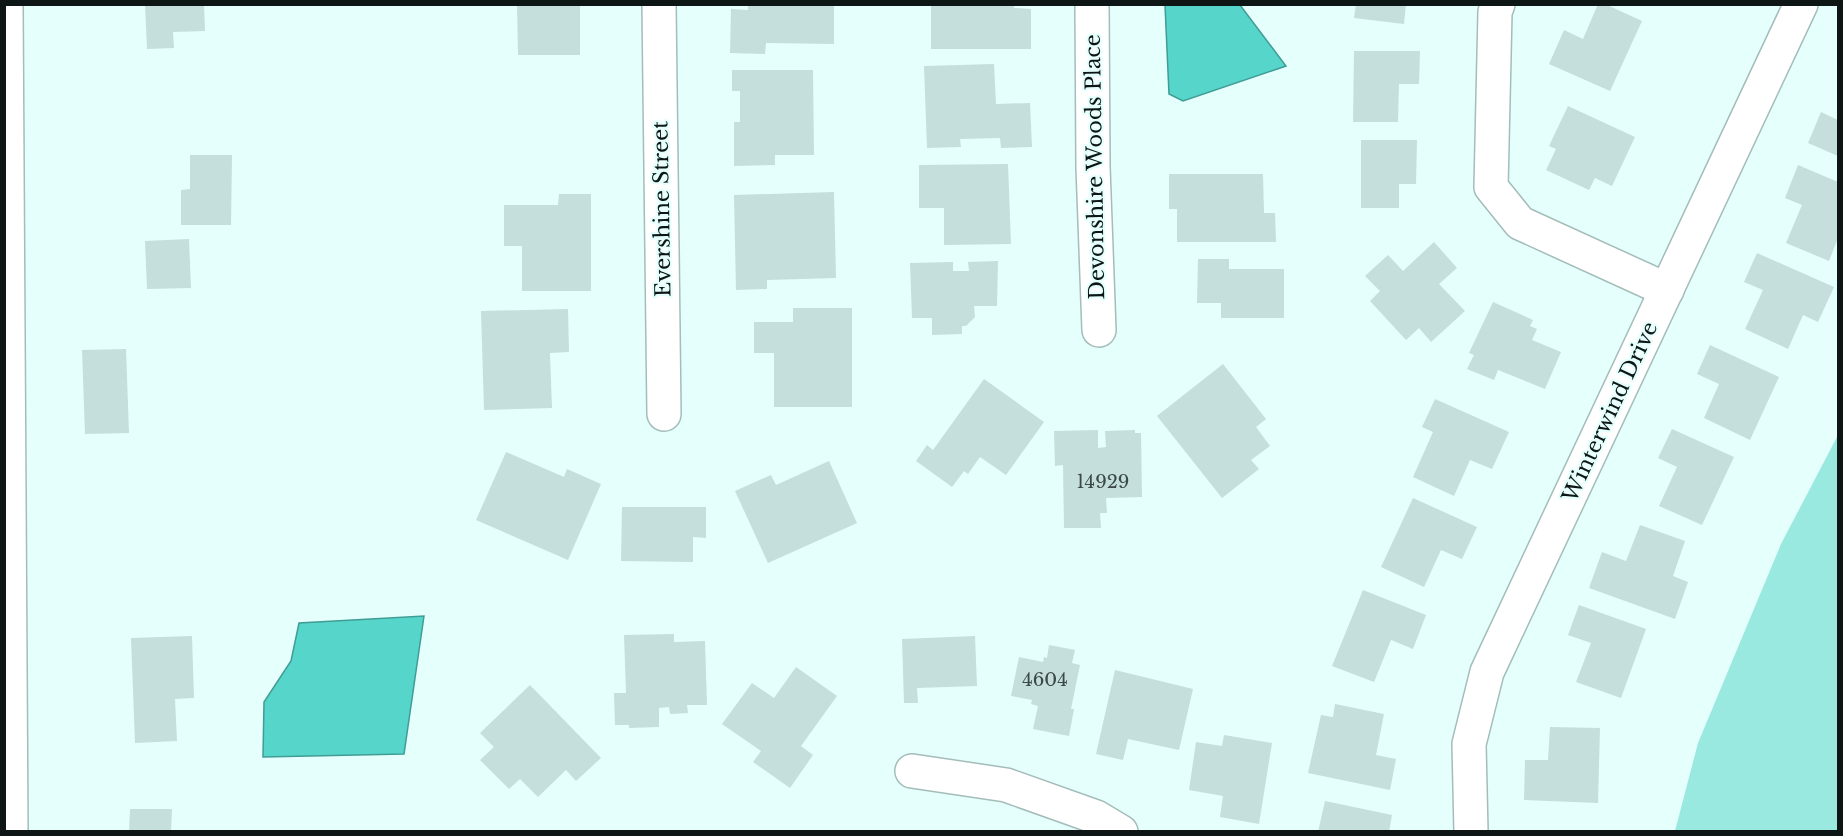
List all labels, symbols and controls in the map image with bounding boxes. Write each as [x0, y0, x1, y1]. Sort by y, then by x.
street label: Devonshire Woods Place [1080, 34, 1110, 300]
street label: Evershine Street [647, 121, 677, 297]
street label: Winterwind Drive [1556, 318, 1663, 507]
house number: 14929 [1077, 471, 1129, 493]
house number: 4604 [1022, 669, 1068, 691]

